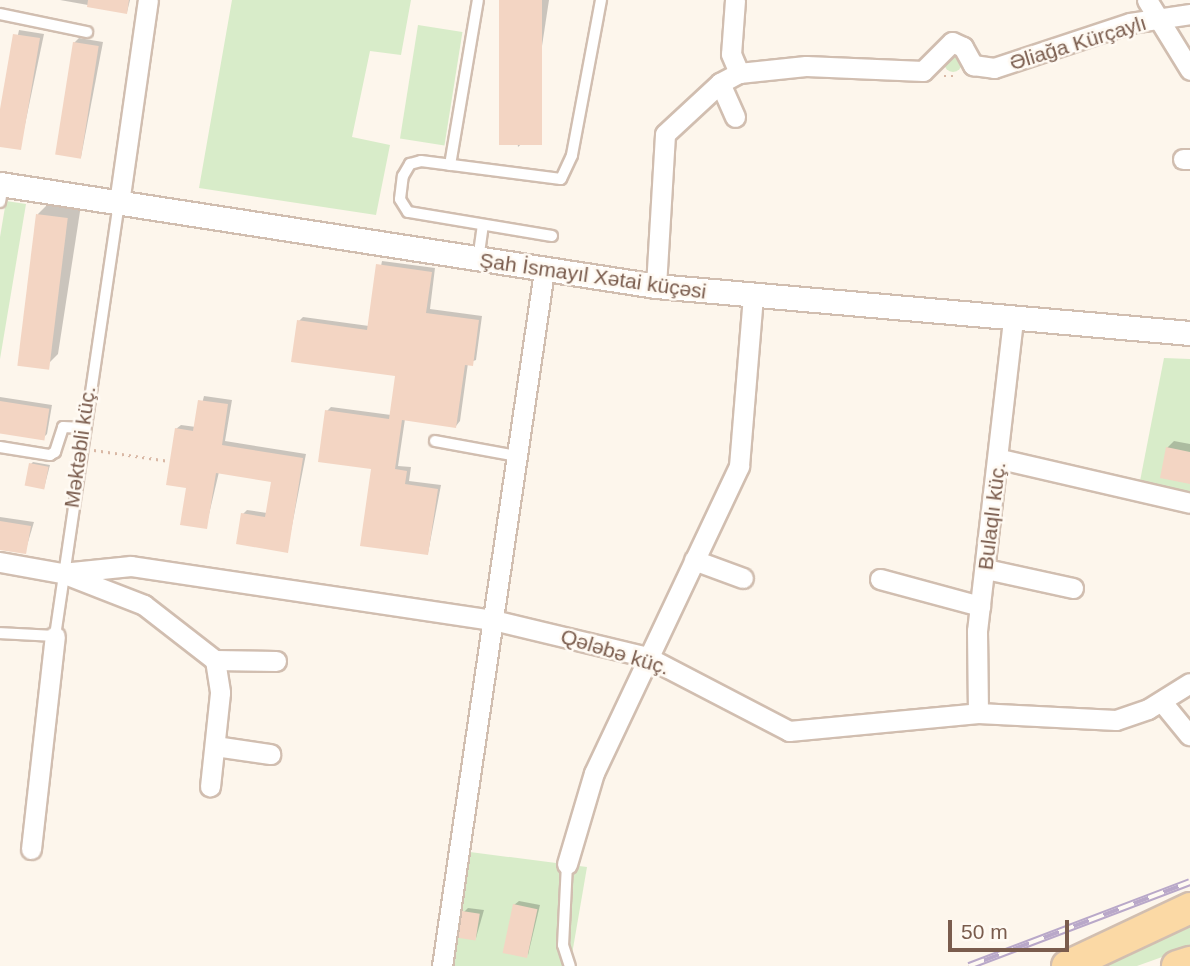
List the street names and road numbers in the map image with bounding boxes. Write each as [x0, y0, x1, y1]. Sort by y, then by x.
street label: Əliağa Kürçaylı [1006, 10, 1150, 76]
street label: Şah İsmayıl Xətai küçəsi [478, 248, 708, 304]
street label: Məktəbli küç. [59, 385, 101, 509]
street label: Bulaqlı küç. [973, 461, 1011, 571]
street label: Qələbə küç. [558, 624, 672, 680]

